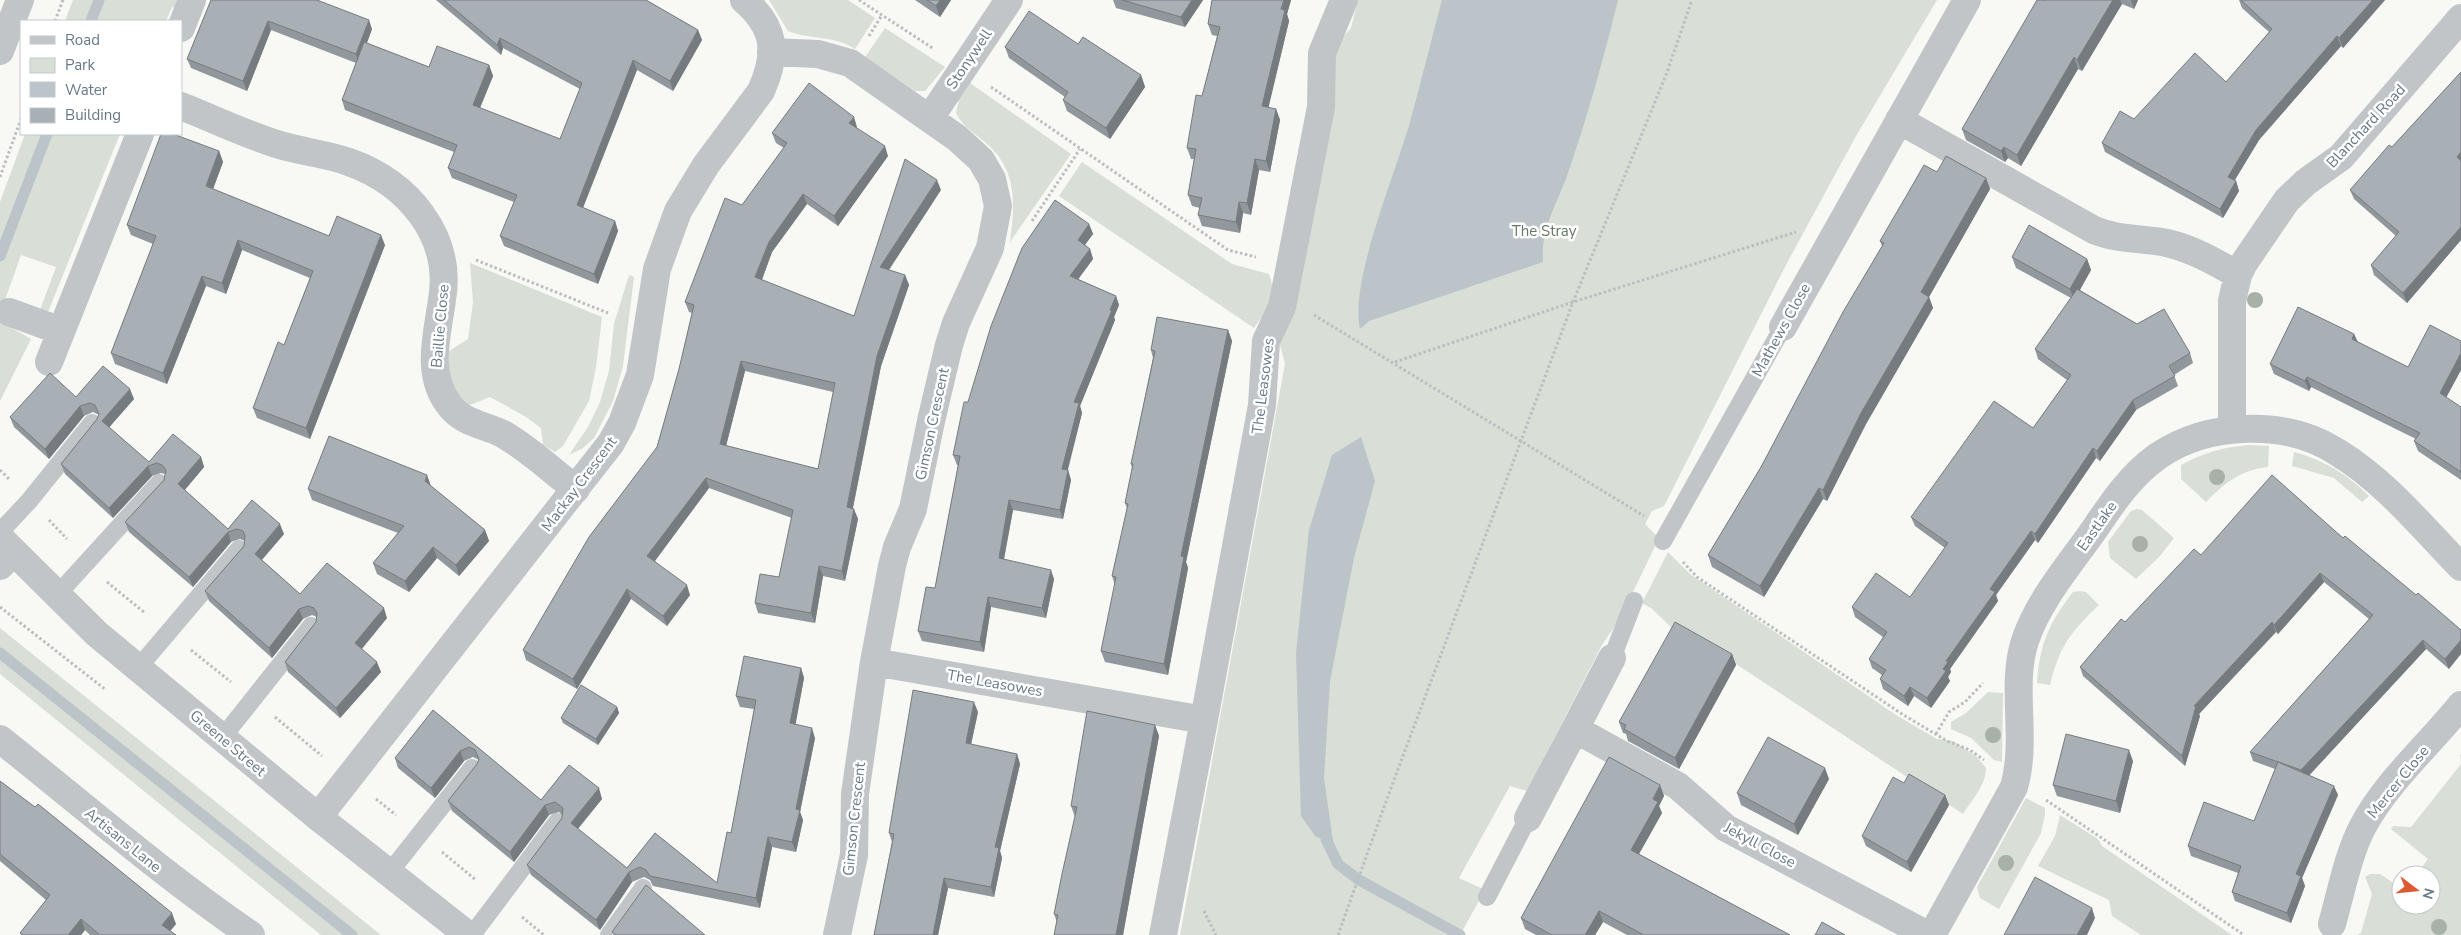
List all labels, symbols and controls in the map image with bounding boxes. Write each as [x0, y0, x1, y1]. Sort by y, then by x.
legend [20, 20, 182, 135]
street label: Stonywell [942, 25, 997, 93]
text: Road [65, 30, 100, 50]
text: Park [65, 55, 95, 75]
text: Water [65, 80, 108, 100]
street label: Blanchard Road [2322, 80, 2410, 172]
text: Building [65, 105, 121, 125]
park label: The Stray [1512, 221, 1577, 241]
street label: Mathews Close [1747, 280, 1815, 380]
street label: Baillie Close [426, 283, 454, 369]
street label: The Leasowes [1247, 337, 1279, 435]
street label: Gimson Crescent [910, 365, 954, 482]
street label: Mackay Crescent [537, 432, 622, 535]
street label: Eastlake [2073, 497, 2121, 555]
street label: The Leasowes [946, 665, 1044, 701]
street label: Greene Street [186, 705, 271, 781]
street label: Mercer Close [2363, 741, 2433, 823]
street label: Gimson Crescent [838, 760, 870, 877]
street label: Artisans Lane [81, 803, 165, 877]
street label: Jekyll Close [1720, 817, 1799, 872]
north arrow [2391, 865, 2441, 915]
text: N [2417, 886, 2439, 901]

